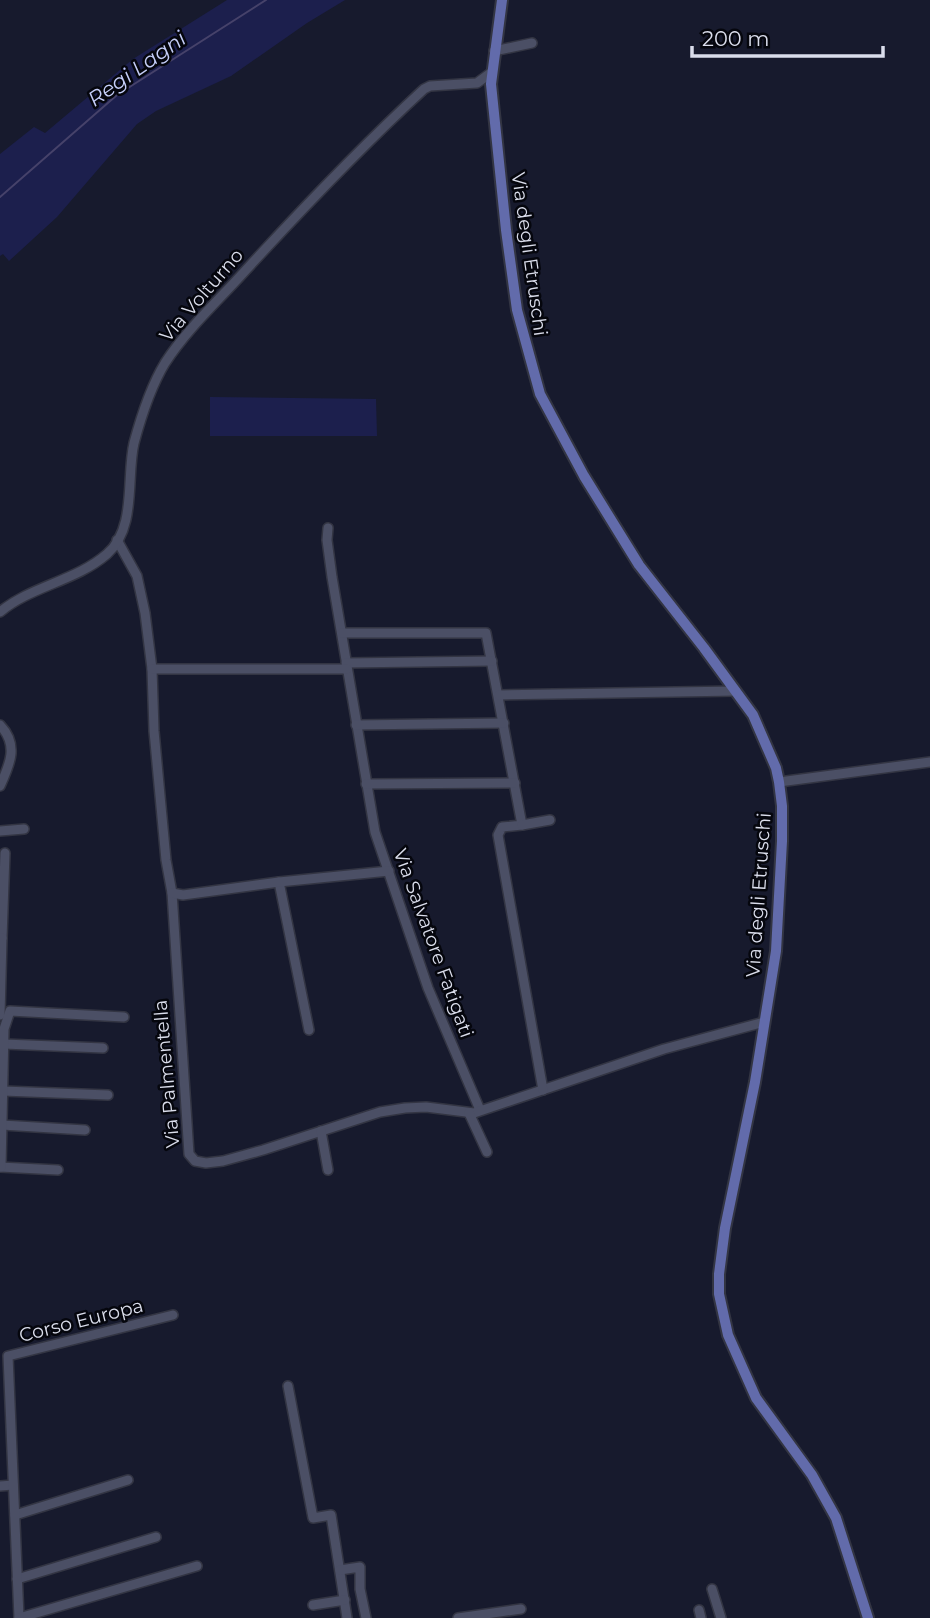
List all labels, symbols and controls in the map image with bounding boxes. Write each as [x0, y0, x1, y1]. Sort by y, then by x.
scale bar [692, 14, 883, 58]
water label: Regi Lagni [83, 25, 191, 112]
text: 200 m [702, 26, 769, 51]
street label: Via degli Etruschi [507, 171, 552, 337]
street label: Via Volturno [155, 244, 248, 347]
street label: Via degli Etruschi [741, 812, 776, 978]
street label: Via Salvatore Fatigati [389, 846, 478, 1041]
street label: Via Palmentella [149, 999, 184, 1149]
street label: Corso Europa [17, 1294, 146, 1347]

